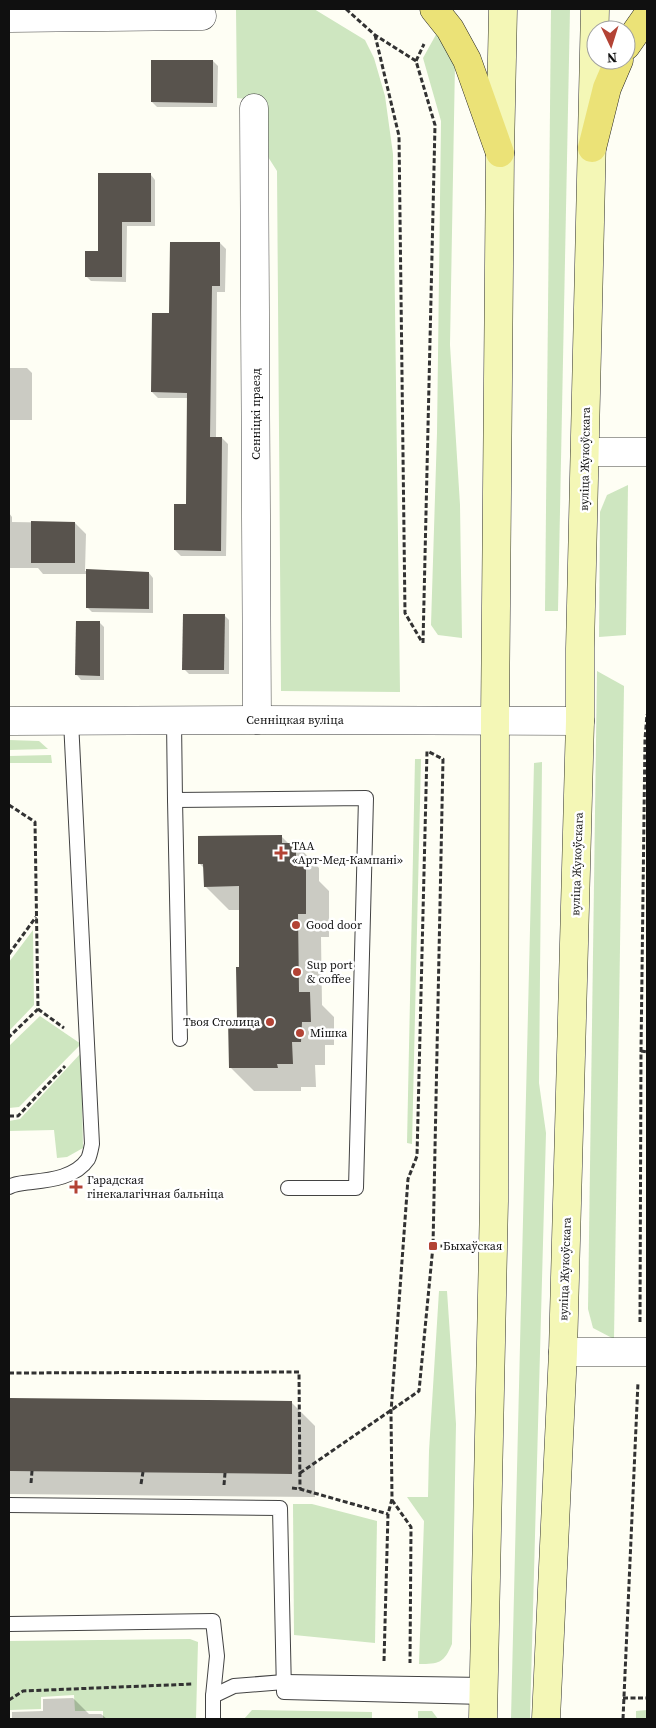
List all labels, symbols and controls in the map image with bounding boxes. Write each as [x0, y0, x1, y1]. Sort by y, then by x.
north arrow [586, 20, 636, 70]
text: N [606, 48, 618, 68]
street label: Сенніцкі праезд [248, 368, 264, 460]
street label: вуліца Жукоўскага [576, 406, 594, 511]
street label: Сенніцкая вуліца [246, 712, 345, 728]
street label: вуліца Жукоўскага [567, 811, 587, 916]
place label: ТАА «Арт-Мед-Кампані» [292, 838, 403, 868]
marker: ТАА «Арт-Мед-Кампані» [274, 846, 288, 860]
place label: Good door [306, 917, 362, 933]
marker: Good door [290, 919, 302, 931]
place label: Sup port & coffee [307, 957, 353, 987]
marker: Sup port & coffee [291, 966, 303, 978]
place label: Твоя Столица [183, 1014, 261, 1030]
marker: Твоя Столица [264, 1016, 276, 1028]
place label: Мішка [310, 1025, 348, 1041]
marker: Мішка [294, 1027, 306, 1039]
place label: Гарадская гінекалагічная бальніца [87, 1172, 225, 1202]
marker: Гарадская гінекалагічная бальніца [69, 1180, 83, 1194]
street label: вуліца Жукоўскага [555, 1216, 575, 1321]
place label: Быхаўская [443, 1238, 502, 1254]
marker: Быхаўская [427, 1240, 439, 1252]

